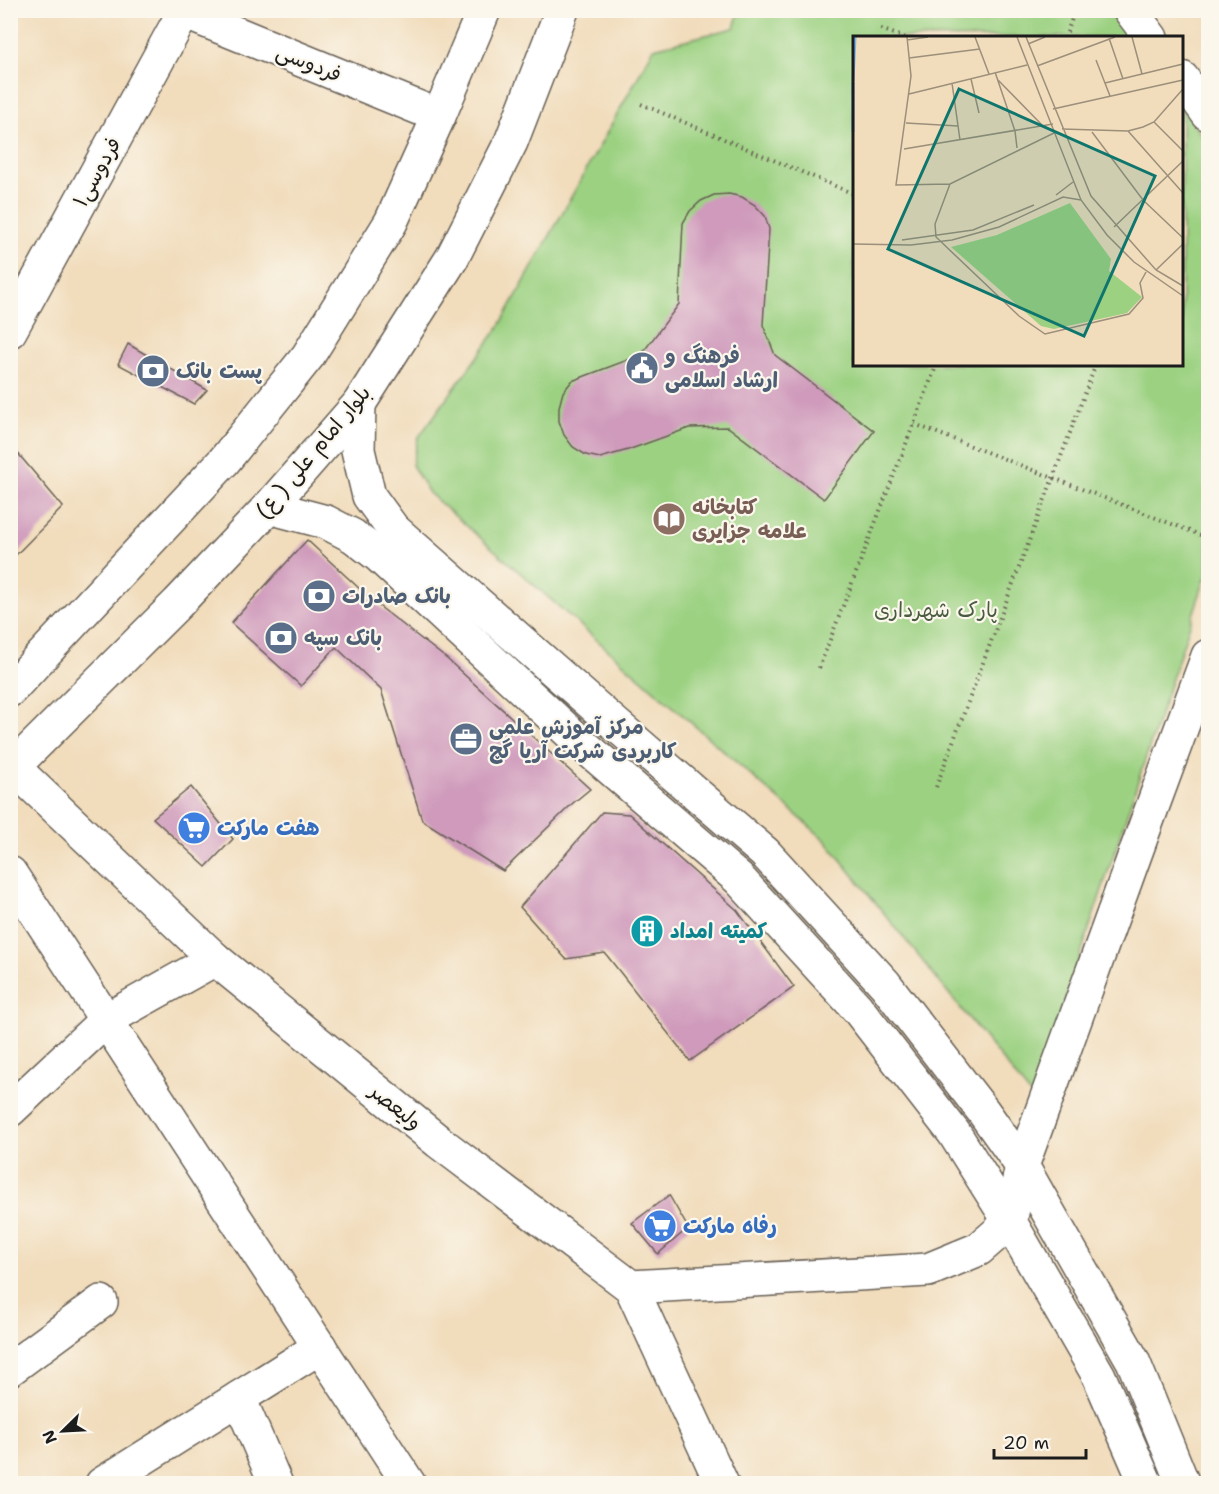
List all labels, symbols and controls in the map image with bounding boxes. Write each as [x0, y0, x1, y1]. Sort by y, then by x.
inset map [853, 36, 1183, 366]
street label: فردوسی [272, 37, 346, 89]
street label: فردوسی۱ [66, 132, 128, 212]
place label: فرهنگ و ارشاد اسلامی [663, 342, 778, 394]
public building icon: فرهنگ و ارشاد اسلامی [624, 350, 660, 386]
bank icon: پست بانک [135, 353, 171, 389]
place label: پست بانک [176, 357, 262, 385]
street label: بلوار امام علی ( ع) [249, 380, 378, 526]
place label: کتابخانه علامه جزایری [692, 493, 808, 545]
library icon: کتابخانه علامه جزایری [651, 501, 687, 537]
bank icon: بانک صادرات [301, 578, 337, 614]
place label: بانک صادرات [342, 582, 451, 610]
park label: پارک شهرداری [874, 596, 998, 624]
bank icon: بانک سپه [263, 620, 299, 656]
place label: بانک سپه [304, 624, 382, 652]
place label: مرکز آموزش علمی کاربردی شرکت آریا گچ [489, 713, 677, 765]
office icon: مرکز آموزش علمی کاربردی شرکت آریا گچ [448, 721, 484, 757]
supermarket icon: هفت مارکت [176, 810, 212, 846]
place label: هفت مارکت [217, 814, 320, 842]
building icon: کمیته امداد [629, 913, 665, 949]
place label: کمیته امداد [670, 917, 768, 945]
street label: ولیعصر [363, 1076, 428, 1137]
supermarket icon: رفاه مارکت [642, 1208, 678, 1244]
place label: رفاه مارکت [683, 1212, 777, 1240]
north arrow [33, 1401, 93, 1461]
scale bar [994, 1422, 1086, 1460]
text: N [38, 1427, 62, 1447]
text: 20 m [1003, 1431, 1049, 1455]

